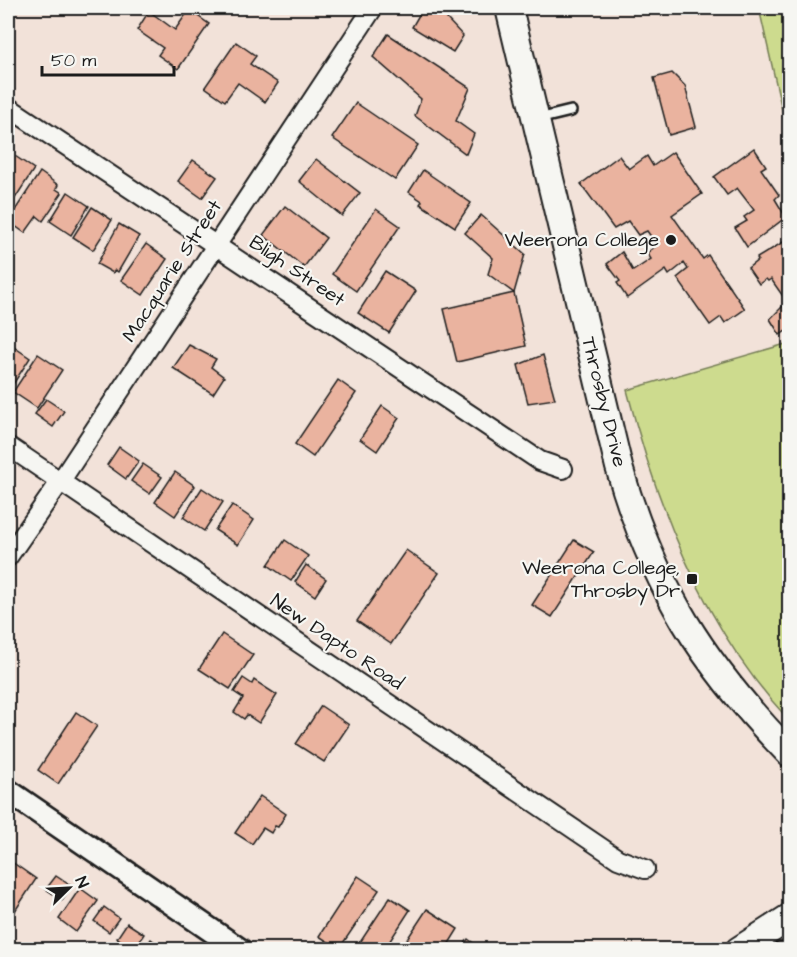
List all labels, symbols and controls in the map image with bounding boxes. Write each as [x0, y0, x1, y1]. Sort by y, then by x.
scale bar [42, 39, 174, 77]
text: 50 m [51, 48, 96, 73]
street label: Macquarie Street [115, 194, 229, 348]
place label: Weerona College [504, 226, 659, 255]
street label: Bligh Street [243, 229, 351, 314]
marker: Weerona College [664, 233, 678, 247]
street label: Throsby Drive [573, 334, 634, 470]
place label: Weerona College, Throsby Dr [522, 554, 680, 606]
marker: Weerona College, Throsby Dr [685, 572, 699, 586]
street label: New Dapto Road [265, 587, 409, 697]
north arrow [39, 858, 99, 918]
text: N [70, 873, 94, 891]

